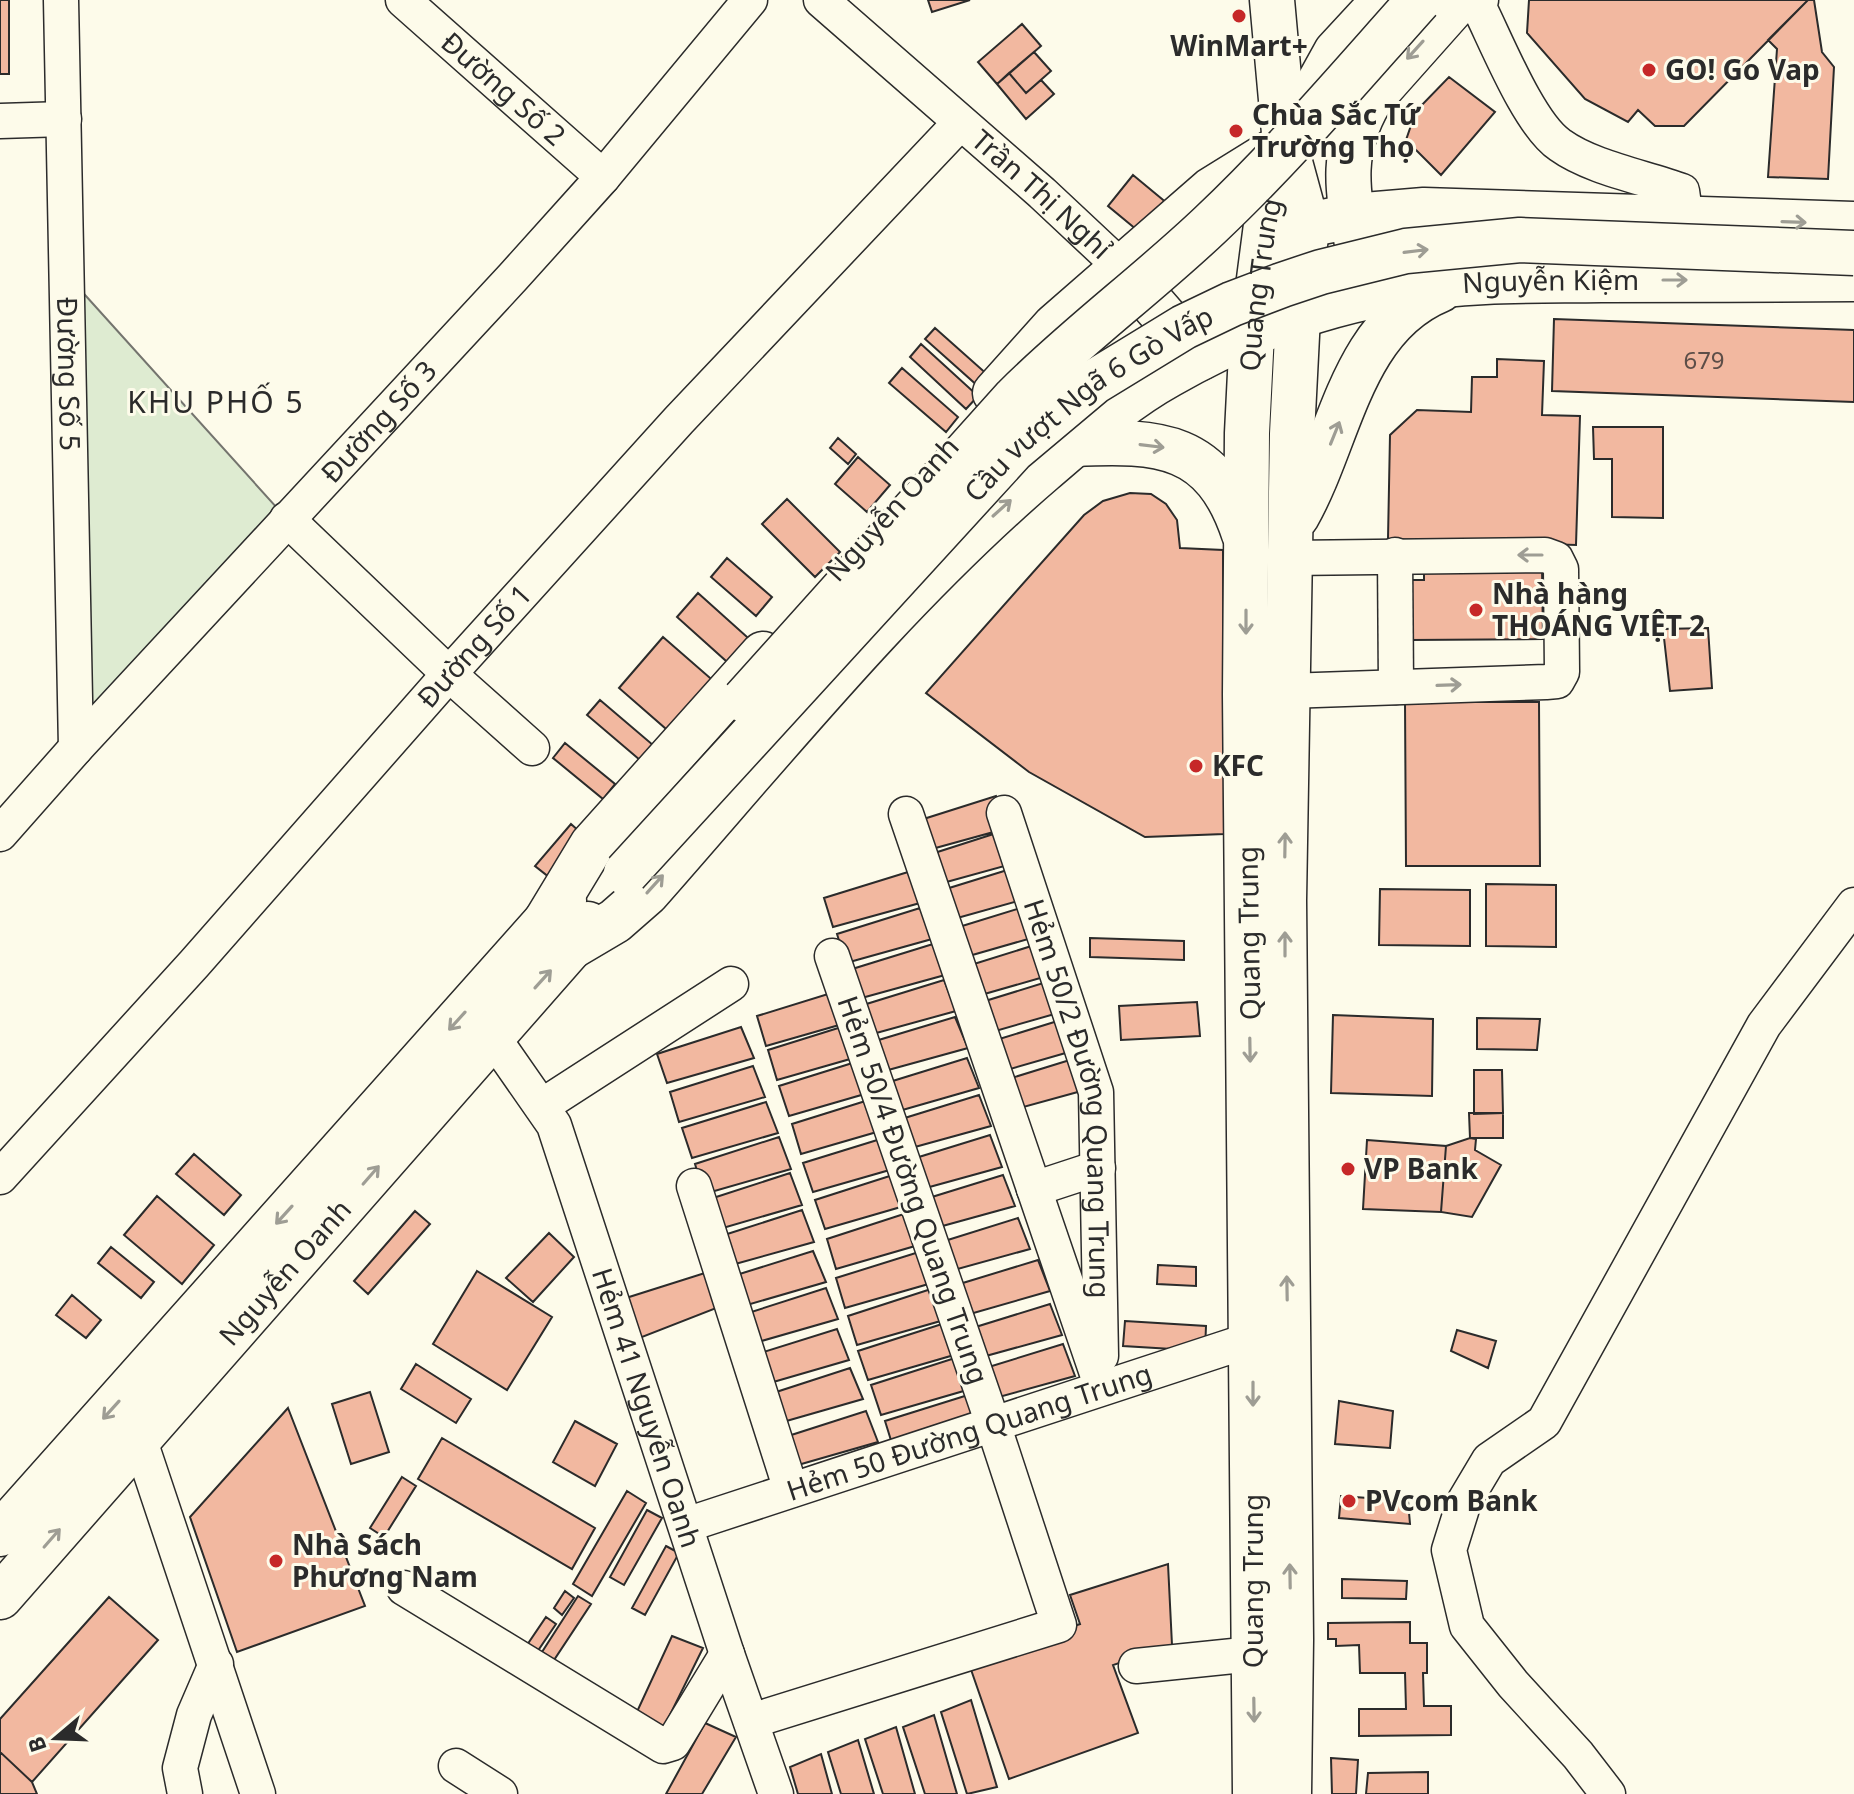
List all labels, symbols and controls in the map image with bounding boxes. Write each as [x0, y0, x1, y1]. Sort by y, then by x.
marker: WinMart+ [1230, 7, 1248, 25]
street label: Đường Số 2 [434, 23, 574, 153]
place label: WinMart+ [1170, 26, 1308, 64]
one-way arrow [1406, 40, 1424, 60]
place label: GO! Go Vap [1665, 50, 1820, 88]
marker: GO! Go Vap [1640, 61, 1658, 79]
place label: Chùa Sắc Tứ Trường Thọ [1252, 95, 1422, 165]
street label: Trần Thị Nghỉ [964, 120, 1120, 267]
marker: Chùa Sắc Tứ Trường Thọ [1227, 122, 1245, 140]
street label: Quang Trung [1230, 194, 1290, 372]
one-way arrow [1780, 215, 1807, 230]
one-way arrow [1402, 243, 1429, 258]
street label: Nguyễn Kiệm [1461, 260, 1639, 301]
one-way arrow [1661, 272, 1688, 288]
street label: Cầu vượt Ngã 6 Gò Vấp [955, 296, 1219, 509]
street label: Đường Số 5 [49, 297, 90, 451]
house number: 679 [1683, 343, 1725, 376]
street label: Đường Số 3 [312, 352, 444, 490]
district label: KHU PHỐ 5 [127, 381, 305, 422]
one-way arrow [1328, 421, 1343, 446]
street label: Nguyễn Oanh [816, 428, 966, 589]
one-way arrow [1138, 438, 1165, 453]
one-way arrow [992, 498, 1012, 517]
one-way arrow [1517, 547, 1544, 563]
place label: Nhà hàng THOÁNG VIỆT 2 [1492, 574, 1705, 644]
street label: Đường Số 1 [408, 576, 539, 715]
marker: Nhà hàng THOÁNG VIỆT 2 [1467, 601, 1485, 619]
one-way arrow [1238, 608, 1254, 635]
one-way arrow [1435, 677, 1462, 693]
place label: KFC [1212, 746, 1264, 784]
marker: KFC [1187, 757, 1205, 775]
one-way arrow [1277, 832, 1293, 859]
street label: Quang Trung [1227, 846, 1269, 1020]
one-way arrow [645, 874, 663, 894]
street label: Hẻm 50/2 Đường Quang Trung [1016, 894, 1120, 1299]
one-way arrow [1277, 931, 1293, 958]
one-way arrow [534, 970, 552, 990]
street label: Hẻm 50/4 Đường Quang Trung [830, 990, 998, 1389]
one-way arrow [448, 1011, 466, 1031]
one-way arrow [1242, 1036, 1258, 1063]
place label: VP Bank [1364, 1149, 1478, 1187]
marker: VP Bank [1339, 1160, 1357, 1178]
one-way arrow [362, 1165, 380, 1185]
street label: Nguyễn Oanh [210, 1191, 359, 1353]
one-way arrow [275, 1205, 293, 1225]
street label: Hẻm 41 Nguyễn Oanh [584, 1263, 711, 1552]
one-way arrow [1279, 1275, 1295, 1302]
street label: Hẻm 50 Đường Quang Trung [781, 1354, 1156, 1509]
one-way arrow [1245, 1380, 1261, 1407]
one-way arrow [102, 1399, 120, 1419]
place label: PVcom Bank [1365, 1481, 1538, 1519]
marker: PVcom Bank [1340, 1492, 1358, 1510]
street label: Quang Trung [1233, 1494, 1271, 1668]
place label: Nhà Sách Phương Nam [292, 1525, 478, 1595]
one-way arrow [42, 1529, 60, 1549]
marker: Nhà Sách Phương Nam [267, 1552, 285, 1570]
one-way arrow [1282, 1563, 1298, 1590]
one-way arrow [1246, 1696, 1261, 1723]
north arrow [16, 1698, 96, 1778]
text: B [20, 1733, 53, 1757]

